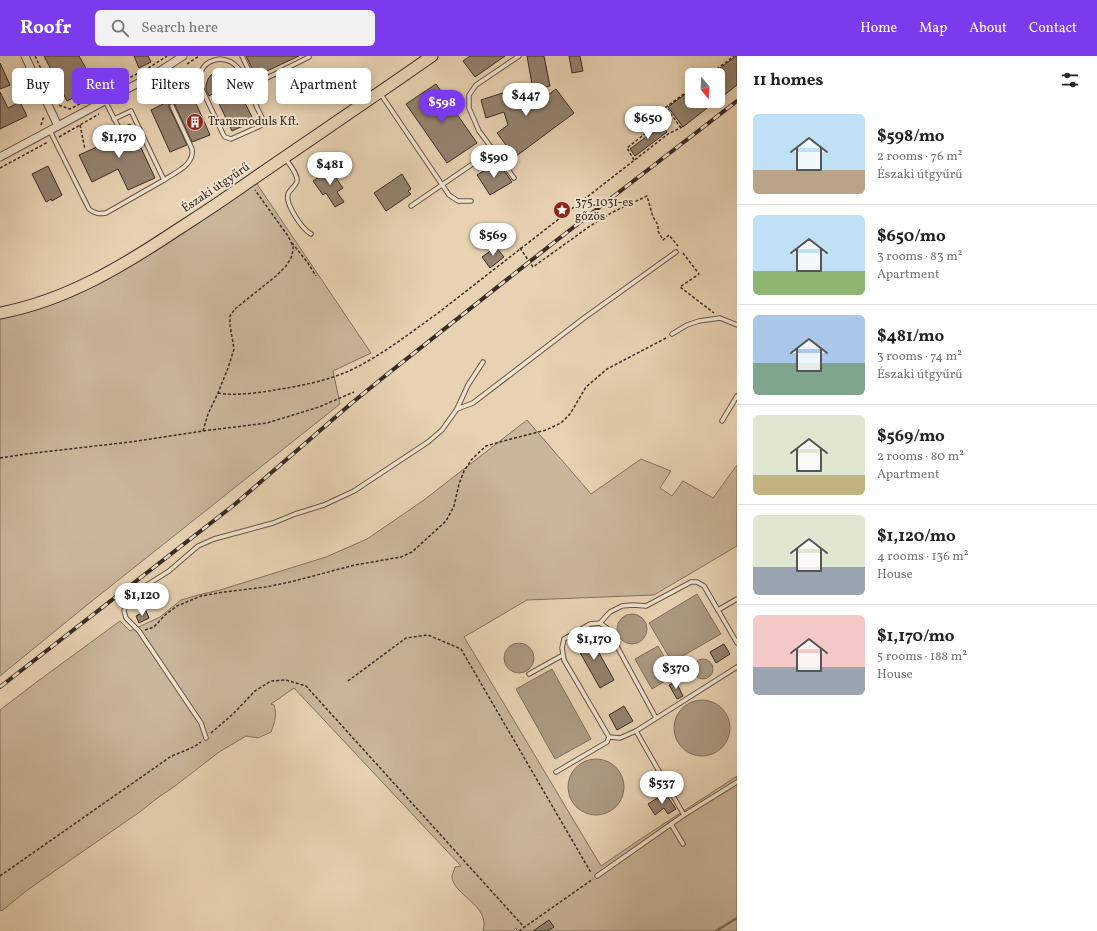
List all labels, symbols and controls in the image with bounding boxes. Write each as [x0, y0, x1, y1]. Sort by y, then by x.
search box [95, 10, 375, 46]
text: Roofr [20, 15, 71, 41]
icon: search [109, 17, 131, 39]
text: Search here [141, 18, 218, 39]
text: Home [860, 19, 897, 38]
text: Map [919, 19, 947, 38]
text: About [969, 19, 1007, 38]
text: Contact [1029, 19, 1077, 38]
chip: Buy [12, 68, 64, 104]
chip: Rent [72, 68, 129, 104]
chip: Filters [137, 68, 204, 104]
chip: New [212, 68, 268, 104]
chip: Apartment [276, 68, 371, 104]
north arrow [685, 68, 725, 108]
map controls [685, 68, 725, 108]
text: 11 homes [753, 69, 823, 92]
icon: filters [1059, 69, 1081, 91]
pin: $447 [502, 83, 550, 117]
text: $447 [511, 87, 541, 105]
pin: $598 [418, 90, 466, 124]
text: $598 [428, 94, 456, 112]
pin: $650 [624, 106, 672, 140]
text: $650 [634, 110, 662, 128]
building icon: Transmoduls Kft. [185, 112, 205, 132]
place label: Transmoduls Kft. [208, 114, 299, 130]
pin: $1,170 [86, 125, 152, 159]
text: $598/mo [877, 125, 945, 148]
text: $1,170 [101, 129, 137, 147]
icon: home [785, 130, 833, 178]
pin: $590 [470, 145, 518, 179]
text: 2 rooms · 76 m² [877, 148, 962, 166]
text: $590 [480, 149, 508, 167]
pin: $481 [306, 152, 354, 186]
text: $481 [316, 156, 344, 174]
street label: Északi útgyűrű [178, 158, 253, 217]
text: Északi útgyűrű [877, 166, 963, 184]
place label: 375.1031-es gőzös [575, 195, 633, 225]
place icon: 375.1031-es gőzös [552, 200, 572, 220]
pin: $569 [469, 223, 517, 257]
text: $650/mo [877, 225, 946, 248]
text: $569 [479, 227, 507, 245]
icon: home [785, 231, 833, 279]
text: 3 rooms · 83 m² [877, 248, 963, 266]
text: Apartment [877, 266, 940, 284]
text: $481/mo [877, 325, 944, 348]
icon: home [785, 331, 833, 379]
text: 3 rooms · 74 m² [877, 348, 962, 366]
text: Északi útgyűrű [877, 366, 963, 384]
text: $569/mo [877, 425, 945, 448]
icon: home [785, 431, 833, 479]
text: 2 rooms · 80 m² [877, 448, 964, 466]
text: Apartment [877, 466, 940, 484]
text: $1,120/mo [877, 525, 956, 548]
icon: home [785, 531, 833, 579]
text: 4 rooms · 136 m² [877, 548, 969, 566]
text: House [877, 566, 913, 584]
pin: $1,120 [109, 583, 175, 617]
text: $1,120 [124, 587, 160, 605]
text: $1,170/mo [877, 625, 954, 648]
pin: $1,170 [561, 627, 627, 661]
text: $1,170 [576, 631, 612, 649]
icon: home [785, 631, 833, 679]
text: 5 rooms · 188 m² [877, 648, 967, 666]
pin: $370 [652, 656, 700, 690]
text: $370 [662, 660, 690, 678]
text: House [877, 666, 913, 684]
pin: $537 [638, 771, 686, 805]
text: $537 [649, 775, 675, 793]

